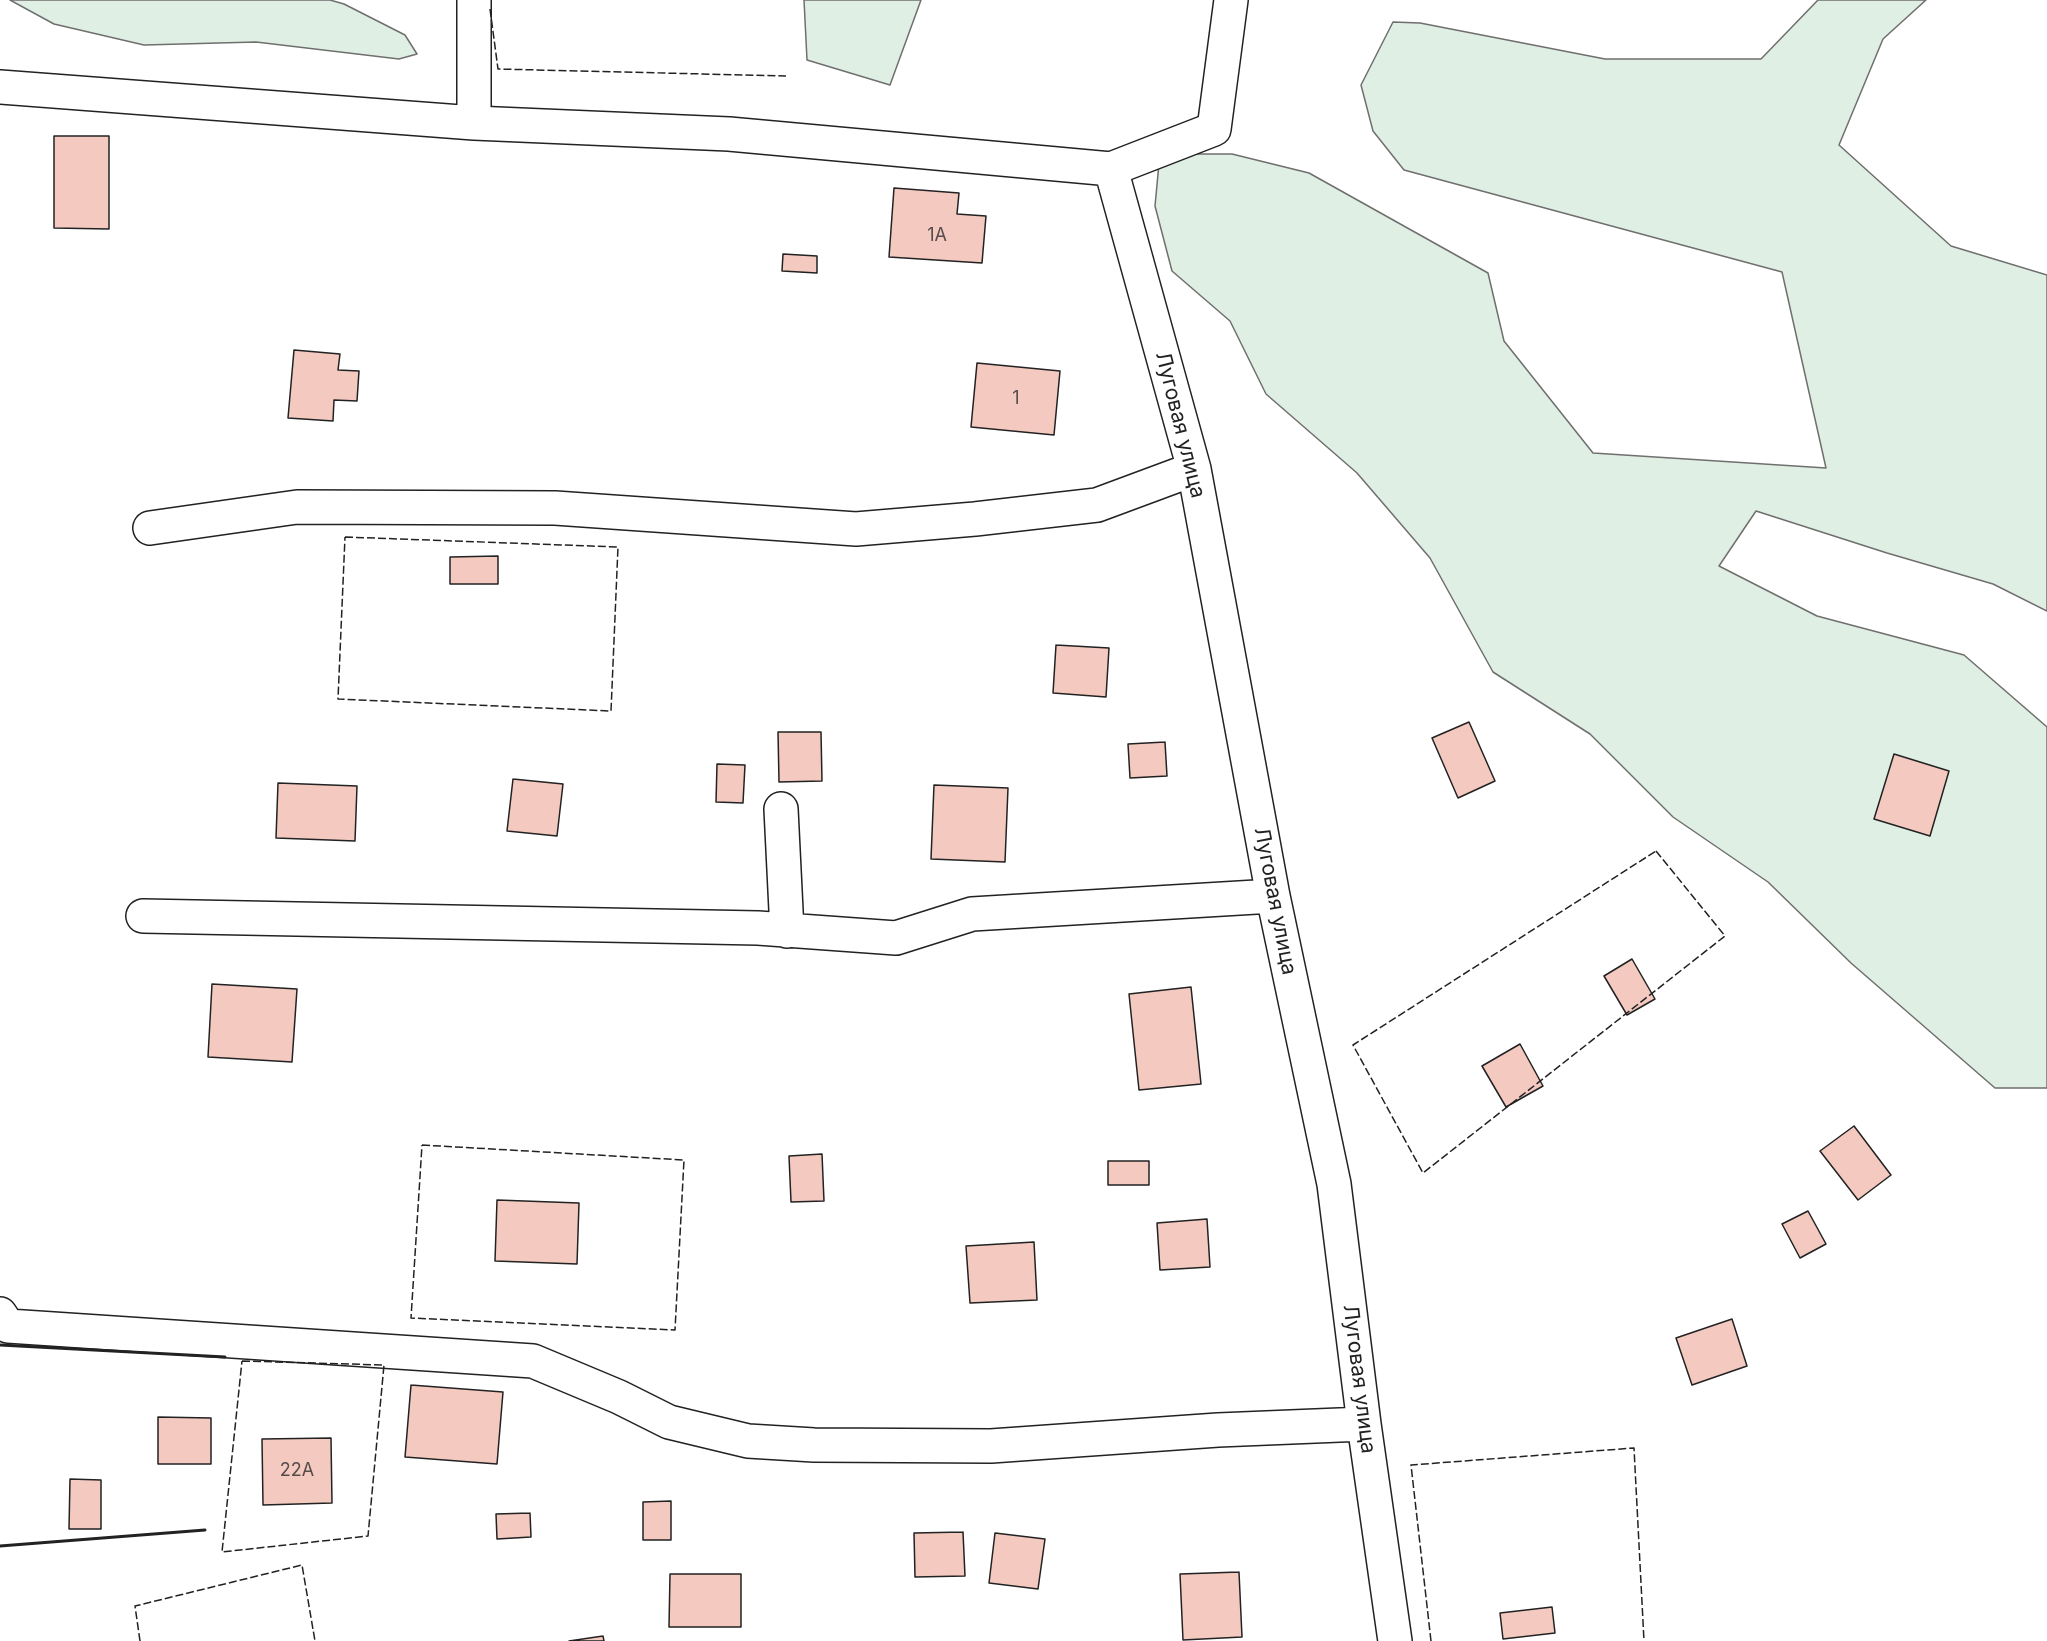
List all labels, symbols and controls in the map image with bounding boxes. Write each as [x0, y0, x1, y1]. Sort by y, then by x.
house number: 1А [927, 225, 947, 247]
street label: Луговая улица [1150, 349, 1210, 501]
house number: 1 [1012, 388, 1020, 410]
street label: Луговая улица [1248, 825, 1302, 977]
street label: Луговая улица [1337, 1303, 1381, 1455]
house number: 22А [280, 1460, 314, 1482]

